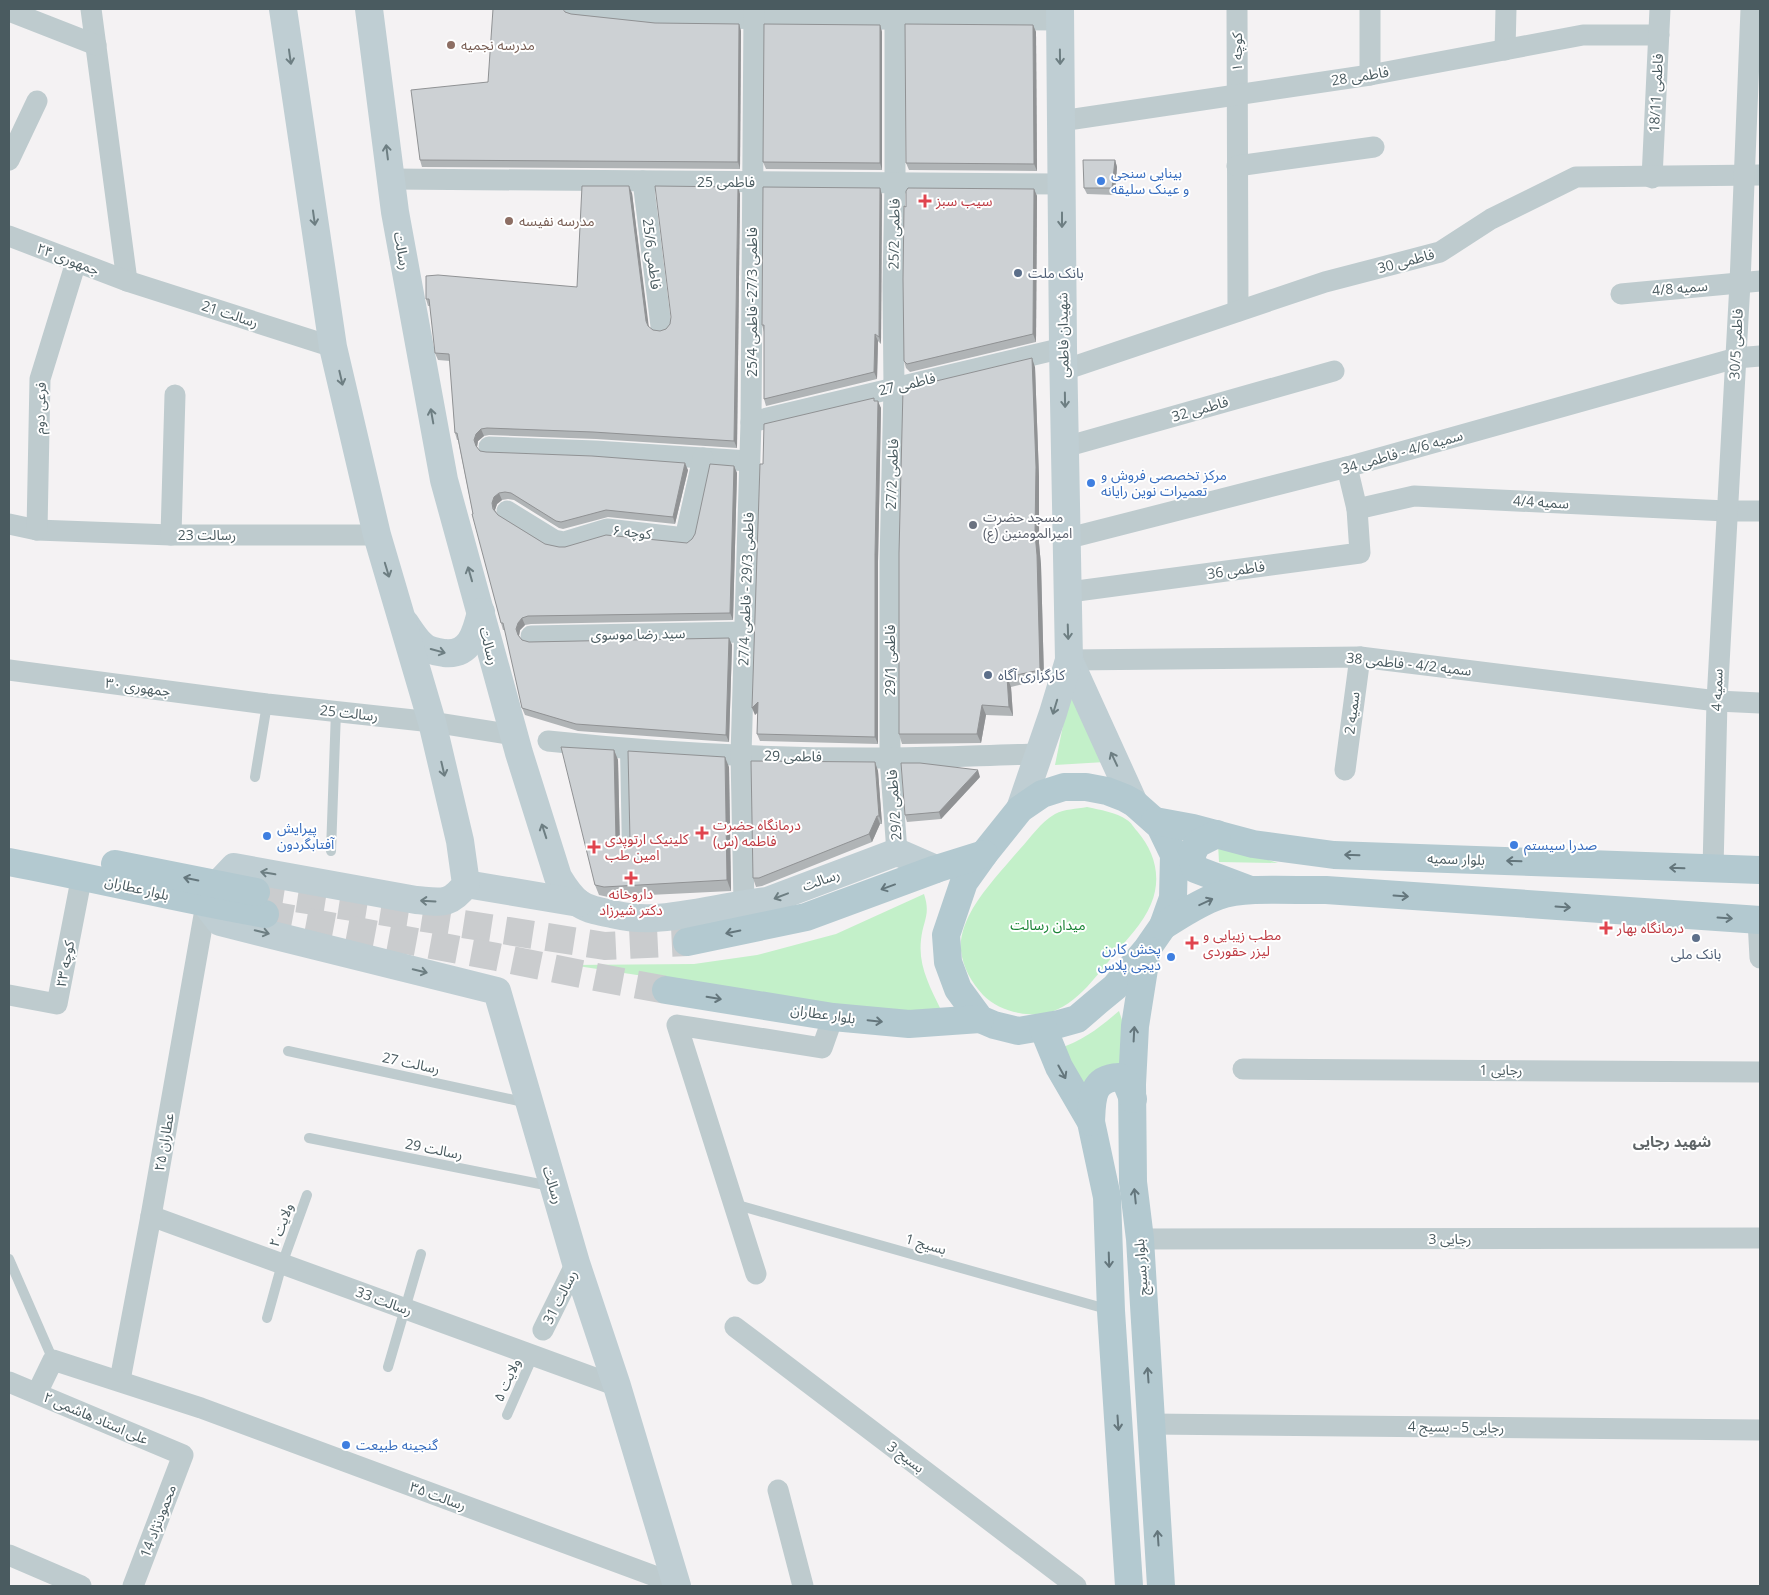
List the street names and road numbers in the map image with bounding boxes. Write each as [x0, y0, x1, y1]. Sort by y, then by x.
street label: کوچه ۱ [1227, 32, 1247, 72]
street label: فاطمی 18/11 [1644, 53, 1667, 133]
street label: فاطمی 28 [1330, 62, 1390, 89]
street label: فاطمی 25 [697, 172, 755, 191]
street label: فاطمی 25/2 [883, 198, 904, 270]
street label: فاطمی 25/6 [639, 218, 666, 290]
street label: فاطمی 27/3- فاطمی 25/4 [742, 227, 761, 377]
street label: رسالت [390, 230, 415, 272]
street label: جمهوری ۲۴ [34, 238, 102, 279]
street label: فاطمی 30 [1375, 244, 1436, 277]
street label: سمیه 4/8 [1651, 276, 1709, 299]
street label: شهیدان فاطمی [1052, 292, 1073, 378]
street label: رسالت 21 [199, 295, 261, 332]
street label: فاطمی 30/5 [1724, 308, 1747, 380]
street label: فاطمی 27 [877, 368, 937, 399]
street label: فرعی دوم [29, 382, 52, 434]
street label: فاطمی 32 [1169, 391, 1230, 426]
street label: سمیه 4/6 - فاطمی 34 [1339, 425, 1465, 478]
street label: فاطمی 27/2 [881, 438, 902, 510]
street label: سمیه 4/4 [1513, 491, 1569, 512]
street label: فاطمی 29/3 - فاطمی 27/4 [733, 512, 758, 666]
street label: کوچه ۶ [612, 520, 653, 544]
street label: رسالت 23 [178, 525, 236, 544]
street label: فاطمی 36 [1206, 556, 1266, 583]
street label: سید رضا موسوی [591, 623, 685, 644]
street label: رسالت [475, 625, 504, 667]
street label: فاطمی 29/1 [880, 625, 899, 696]
street label: سمیه 4/2 - فاطمی 38 [1346, 647, 1472, 680]
street label: سمیه 4 [1706, 668, 1727, 712]
street label: جمهوری ۳۰ [104, 673, 172, 700]
street label: سمیه 2 [1339, 691, 1364, 735]
street label: رسالت 25 [319, 700, 379, 725]
street label: فاطمی 29 [764, 745, 822, 766]
street label: فاطمی 29/2 [882, 769, 905, 841]
street label: بلوار سمیه [1427, 848, 1485, 869]
street label: رسالت [799, 864, 842, 895]
street label: بلوار عطاران [103, 871, 171, 904]
street label: کوچه ۲۳ [51, 939, 79, 989]
street label: بلوار عطاران [789, 1000, 857, 1027]
street label: رسالت 27 [381, 1047, 442, 1078]
street label: رجایی 1 [1479, 1060, 1523, 1079]
street label: عطاران ۲۵ [149, 1111, 178, 1172]
street label: رسالت 29 [404, 1134, 465, 1163]
street label: رسالت [539, 1164, 568, 1206]
street label: ولایت ۲ [264, 1200, 297, 1249]
street label: بسیج 1 [903, 1229, 949, 1260]
street label: رجایی 3 [1428, 1229, 1472, 1248]
street label: بلوار بسیج [1129, 1238, 1154, 1296]
street label: رسالت 31 [538, 1266, 581, 1327]
street label: رسالت 33 [353, 1282, 415, 1319]
street label: ولایت ۵ [489, 1355, 524, 1404]
street label: علی استاد هاشمی ۲ [41, 1387, 152, 1448]
street label: رجایی 5 - بسیج 4 [1408, 1416, 1504, 1439]
street label: بسیج 3 [883, 1436, 929, 1478]
street label: رسالت ۳۵ [407, 1477, 469, 1514]
street label: محمودنژاد 14 [135, 1482, 180, 1560]

